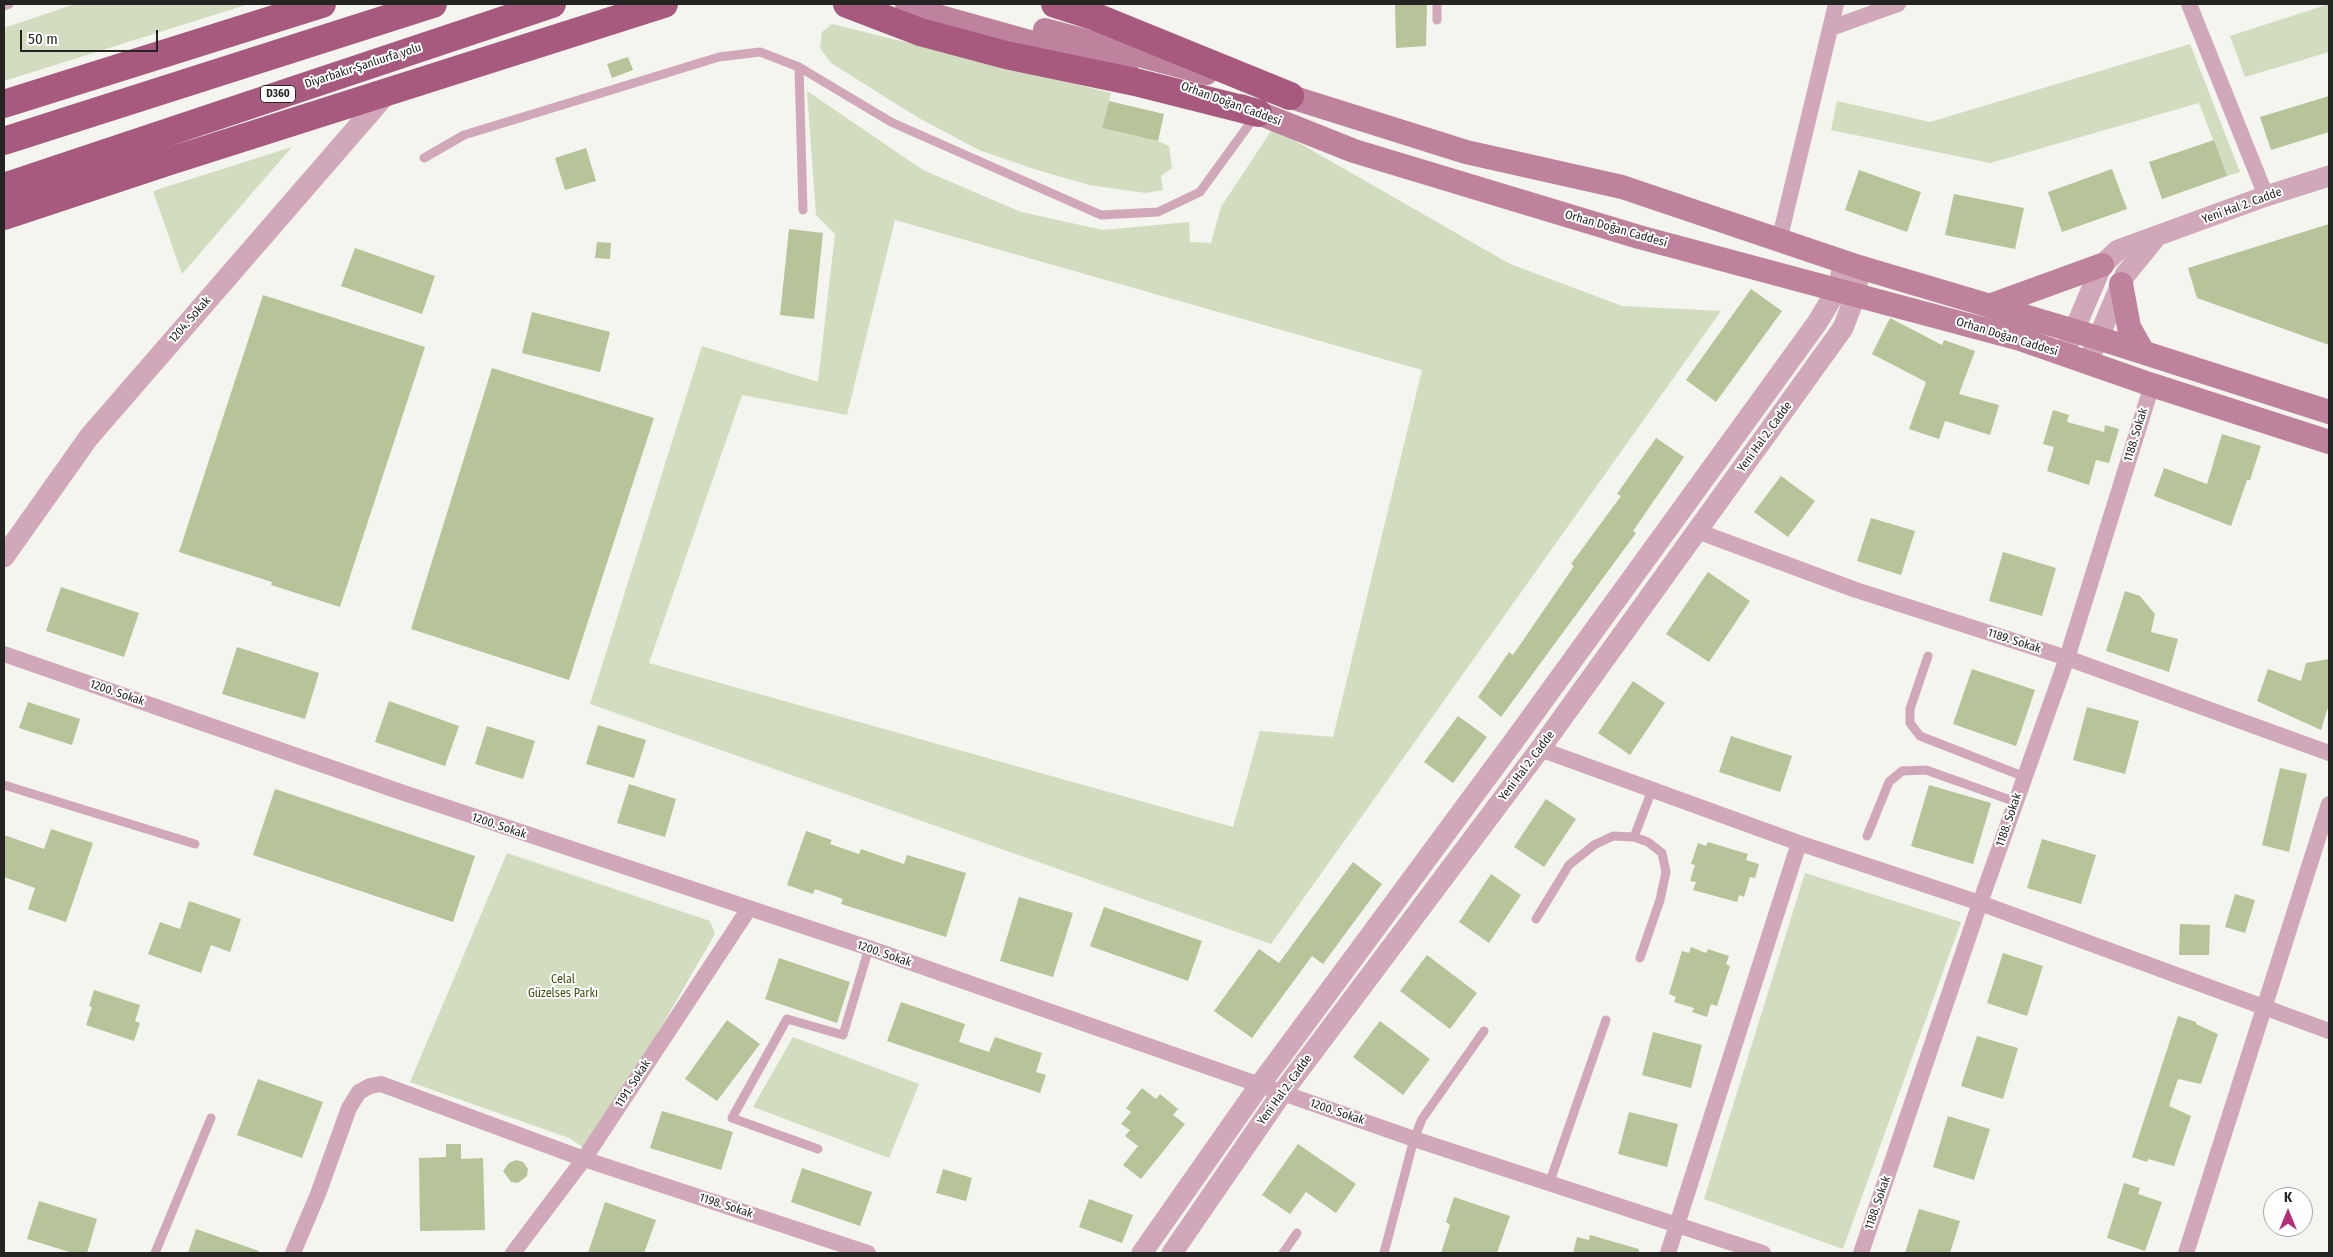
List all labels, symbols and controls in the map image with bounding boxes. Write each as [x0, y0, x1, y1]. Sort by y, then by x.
scale bar [22, 20, 160, 52]
text: 50 m [28, 30, 58, 48]
street label: Diyarbakır-Şanlıurfa yolu [303, 40, 423, 92]
street label: Orhan Doğan Caddesi [1179, 79, 1283, 129]
road number: D360 [260, 86, 296, 102]
street label: Yeni Hal 2. Cadde [2200, 185, 2284, 227]
street label: Orhan Doğan Caddesi [1563, 208, 1669, 250]
street label: 1204. Sokak [166, 294, 214, 346]
street label: Orhan Doğan Caddesi [1954, 315, 2060, 359]
street label: Yeni Hal 2. Cadde [1735, 399, 1795, 475]
street label: 1188. Sokak [2121, 406, 2151, 464]
street label: 1189. Sokak [1985, 626, 2043, 656]
street label: 1200. Sokak [88, 677, 146, 709]
street label: Yeni Hal 2. Cadde [1496, 728, 1558, 804]
street label: 1188. Sokak [1993, 791, 2025, 849]
street label: 1200. Sokak [470, 810, 528, 842]
street label: 1200. Sokak [855, 938, 913, 970]
park label: Celal Güzelses Parkı [528, 973, 598, 1001]
street label: Yeni Hal 2. Cadde [1255, 1052, 1315, 1128]
street label: 1191. Sokak [612, 1057, 654, 1111]
street label: 1200. Sokak [1308, 1096, 1366, 1128]
street label: 1188. Sokak [1862, 1174, 1894, 1232]
north arrow [2263, 1187, 2313, 1237]
text: K [2284, 1189, 2292, 1206]
street label: 1198. Sokak [697, 1191, 755, 1221]

